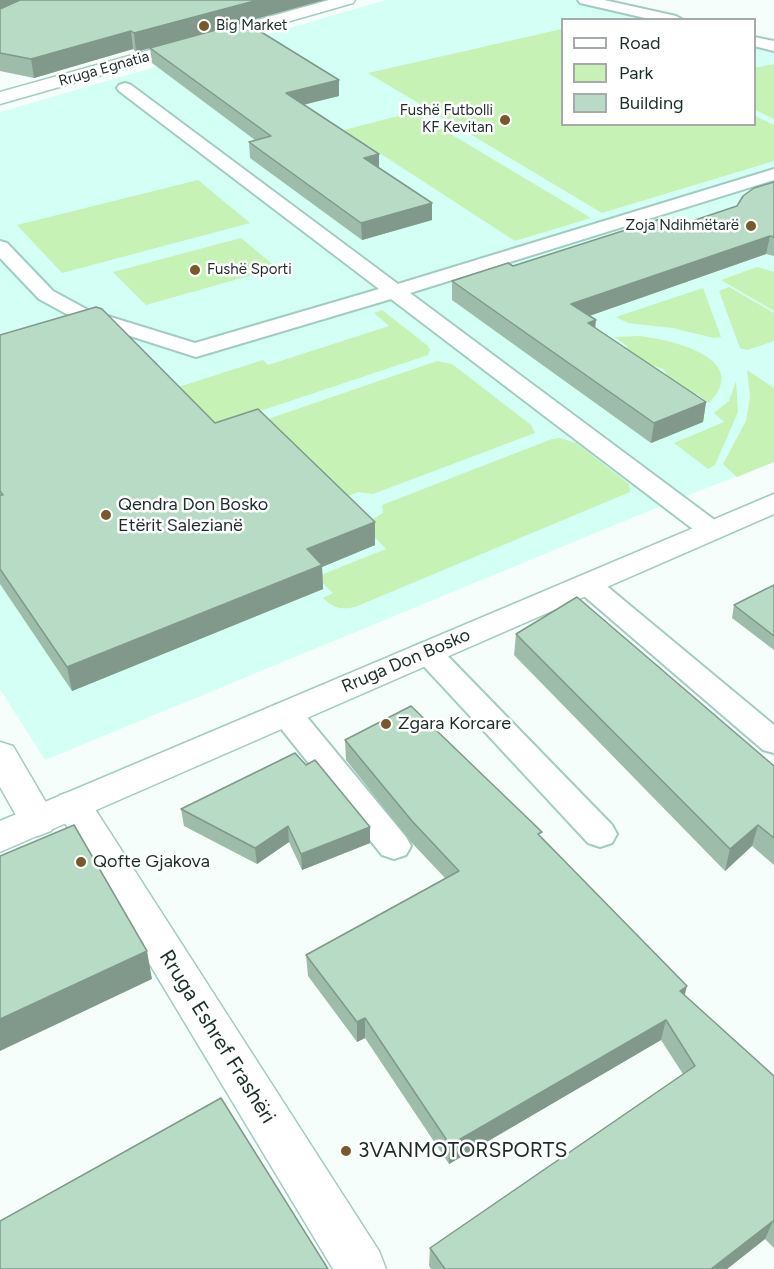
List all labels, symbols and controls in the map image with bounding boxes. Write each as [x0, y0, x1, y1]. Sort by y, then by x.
place label: Big Market [216, 17, 288, 35]
legend [561, 18, 756, 126]
marker: Big Market [197, 19, 211, 33]
text: Road [619, 32, 660, 54]
street label: Rruga Egnatia [57, 47, 151, 91]
text: Park [619, 62, 653, 84]
text: Building [619, 92, 684, 114]
place label: Fushë Futbolli KF Kevitan [400, 102, 493, 137]
marker: Fushë Futbolli KF Kevitan [498, 113, 512, 127]
place label: Zoja Ndihmëtarë [626, 217, 739, 235]
marker: Zoja Ndihmëtarë [744, 219, 758, 233]
place label: Fushë Sporti [207, 261, 292, 279]
marker: Fushë Sporti [188, 263, 202, 277]
place label: Qendra Don Bosko Etërit Salezianë [118, 494, 268, 536]
marker: Qendra Don Bosko Etërit Salezianë [99, 508, 113, 522]
street label: Rruga Don Bosko [338, 624, 474, 698]
place label: Zgara Korcare [398, 713, 511, 735]
marker: Zgara Korcare [379, 717, 393, 731]
place label: Qofte Gjakova [93, 851, 210, 873]
marker: Qofte Gjakova [74, 855, 88, 869]
street label: Rruga Eshref Frashëri [153, 946, 281, 1128]
place label: 3VANMOTORSPORTS [358, 1138, 567, 1164]
marker: 3VANMOTORSPORTS [339, 1144, 353, 1158]

